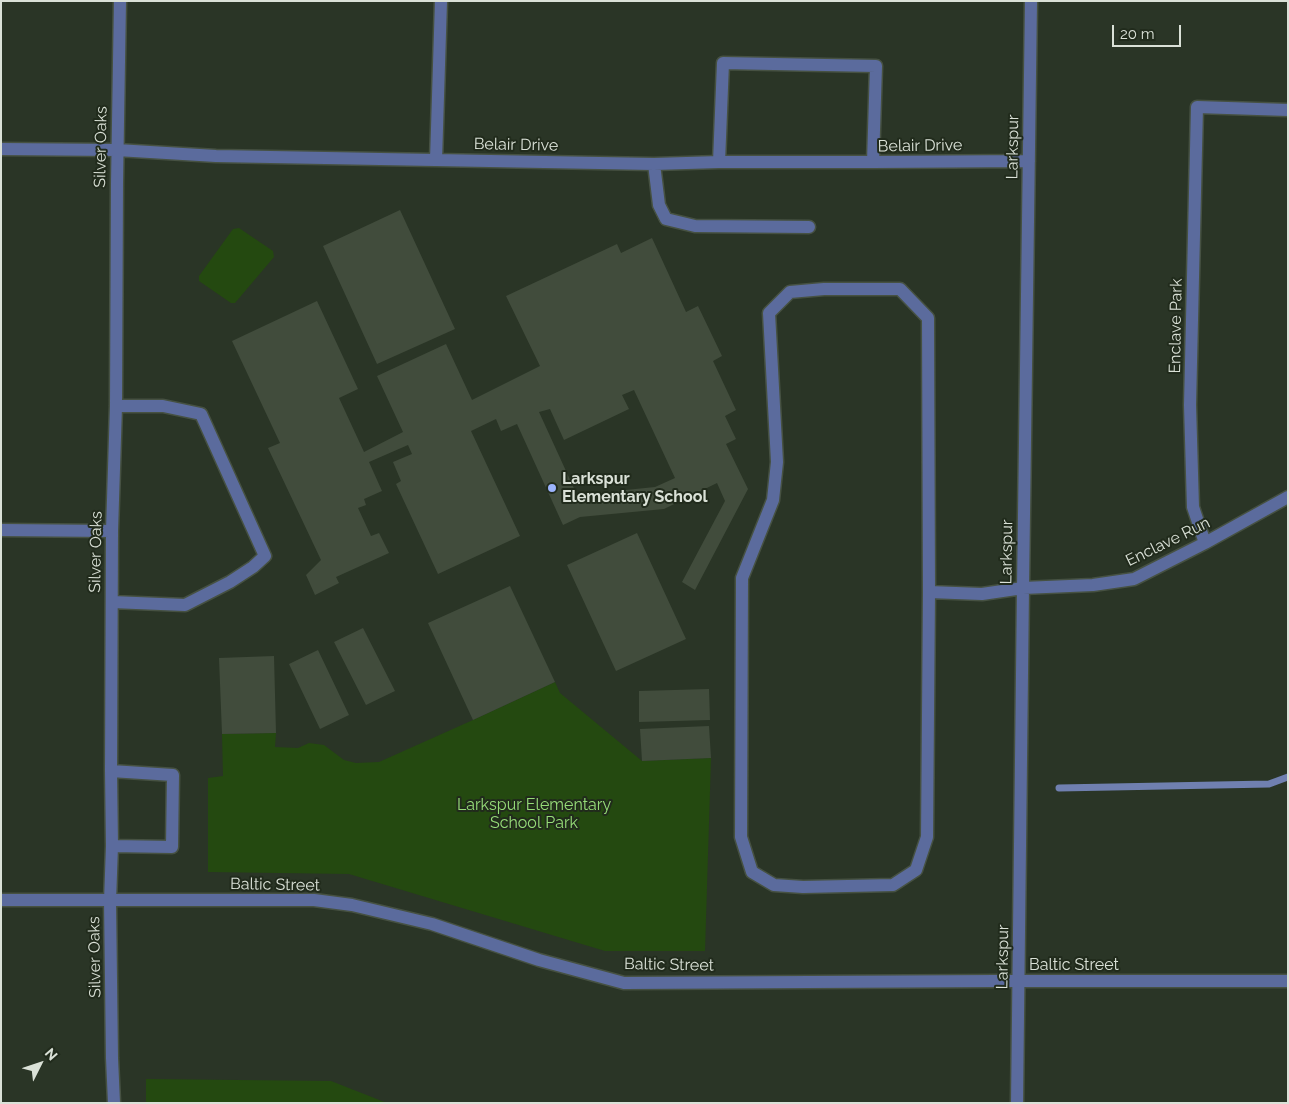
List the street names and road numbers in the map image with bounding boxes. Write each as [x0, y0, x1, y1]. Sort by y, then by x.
street label: Silver Oaks [91, 106, 111, 188]
street label: Larkspur [1003, 114, 1023, 180]
street label: Belair Drive [474, 135, 558, 155]
street label: Belair Drive [878, 136, 962, 156]
street label: Enclave Park [1166, 278, 1186, 374]
street label: Silver Oaks [86, 511, 106, 593]
street label: Enclave Run [1123, 513, 1213, 571]
street label: Larkspur [997, 519, 1017, 585]
street label: Baltic Street [230, 875, 320, 895]
street label: Silver Oaks [85, 916, 105, 998]
street label: Larkspur [993, 924, 1013, 990]
street label: Baltic Street [624, 955, 714, 975]
street label: Baltic Street [1029, 955, 1119, 975]

